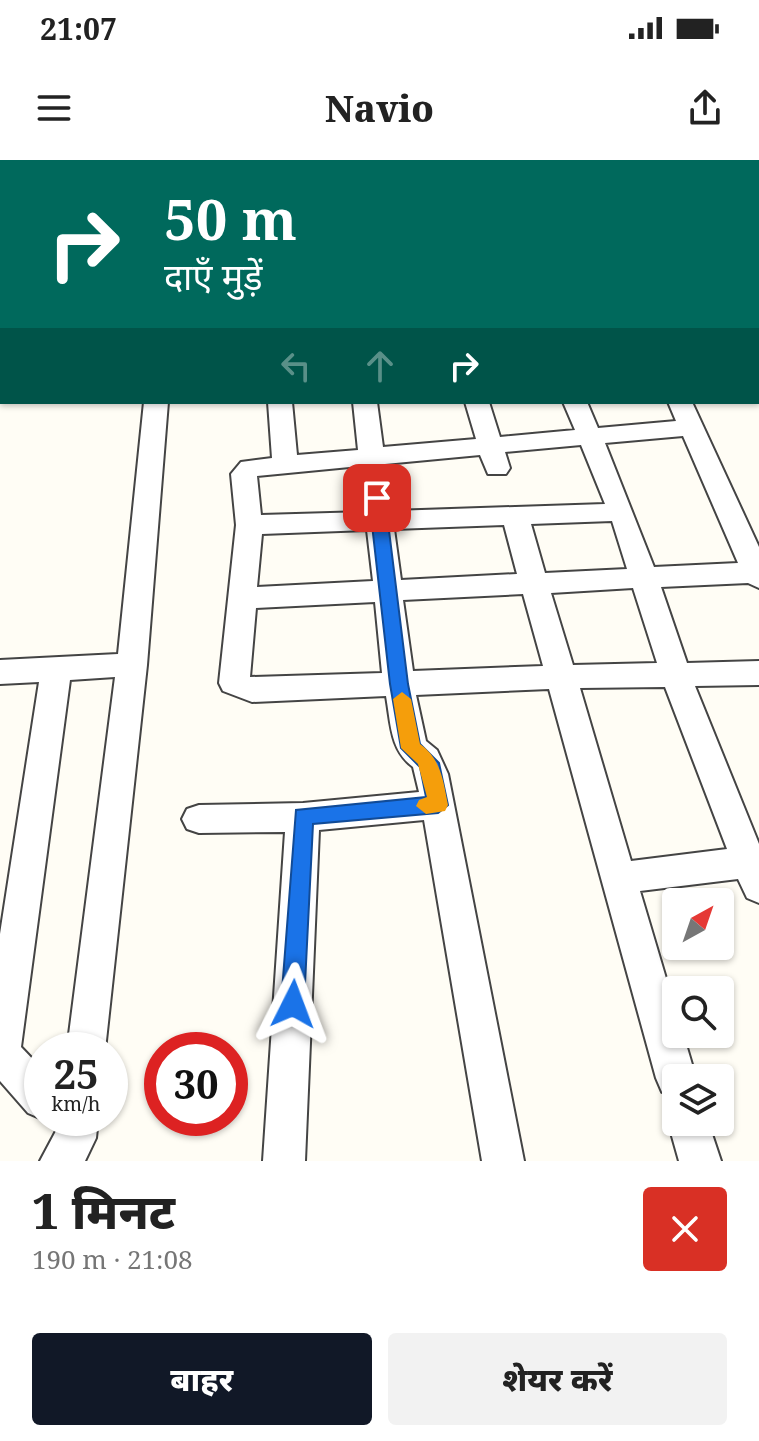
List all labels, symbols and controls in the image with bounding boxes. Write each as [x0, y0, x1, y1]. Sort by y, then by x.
text: 21:07 [40, 8, 117, 49]
text: Navio [325, 84, 434, 133]
icon: menu [32, 86, 76, 130]
icon: share [683, 86, 727, 130]
text: 50 m [164, 180, 297, 256]
icon: right [32, 192, 136, 296]
text: दाएँ मुड़ें [164, 252, 263, 301]
icon: left [274, 344, 318, 388]
icon: ahead [358, 344, 402, 388]
icon: right [442, 344, 486, 388]
pin [343, 464, 411, 532]
icon: arrive [355, 476, 399, 520]
north arrow [662, 888, 734, 960]
map controls [662, 888, 734, 1136]
position arrow [251, 962, 335, 1046]
button: search [662, 976, 734, 1048]
speed limit sign: 30 [144, 1032, 248, 1136]
text: 25 [53, 1046, 99, 1101]
button: layers [662, 1064, 734, 1136]
text: km/h [51, 1090, 101, 1117]
text: 1 मिनट [32, 1178, 175, 1243]
button: close [643, 1187, 727, 1271]
text: 190 m · 21:08 [32, 1241, 193, 1277]
button: बाहर [32, 1333, 372, 1425]
button: शेयर करें [388, 1333, 727, 1425]

